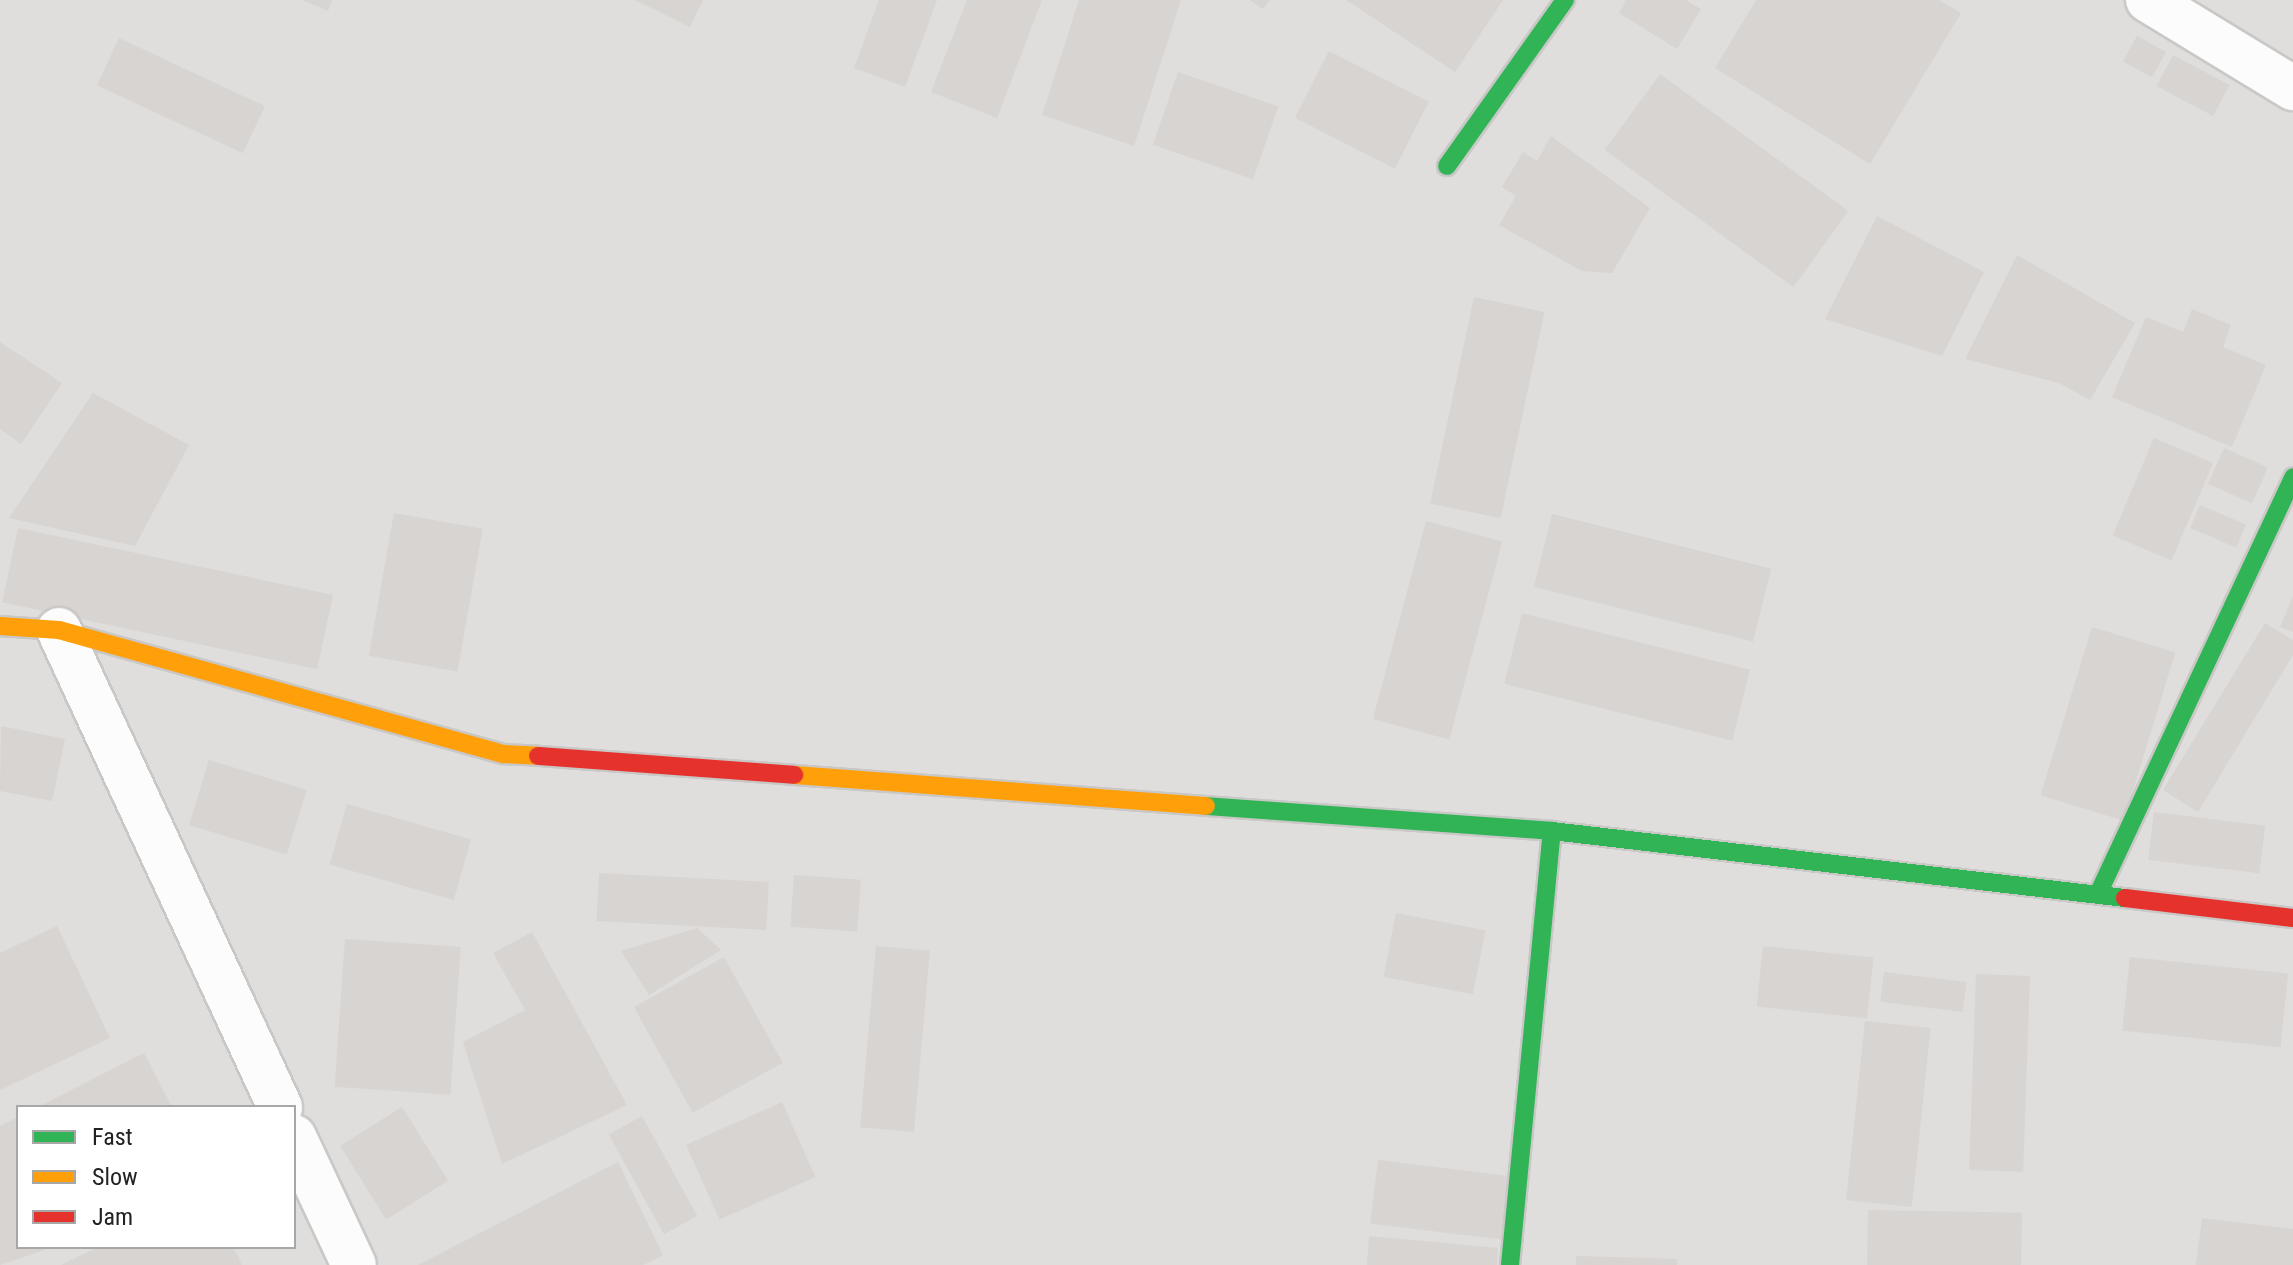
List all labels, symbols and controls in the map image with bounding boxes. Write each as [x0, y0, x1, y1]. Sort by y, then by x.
legend [16, 1105, 296, 1249]
text: Fast [92, 1123, 133, 1151]
text: Slow [92, 1163, 138, 1191]
text: Jam [92, 1203, 133, 1231]

